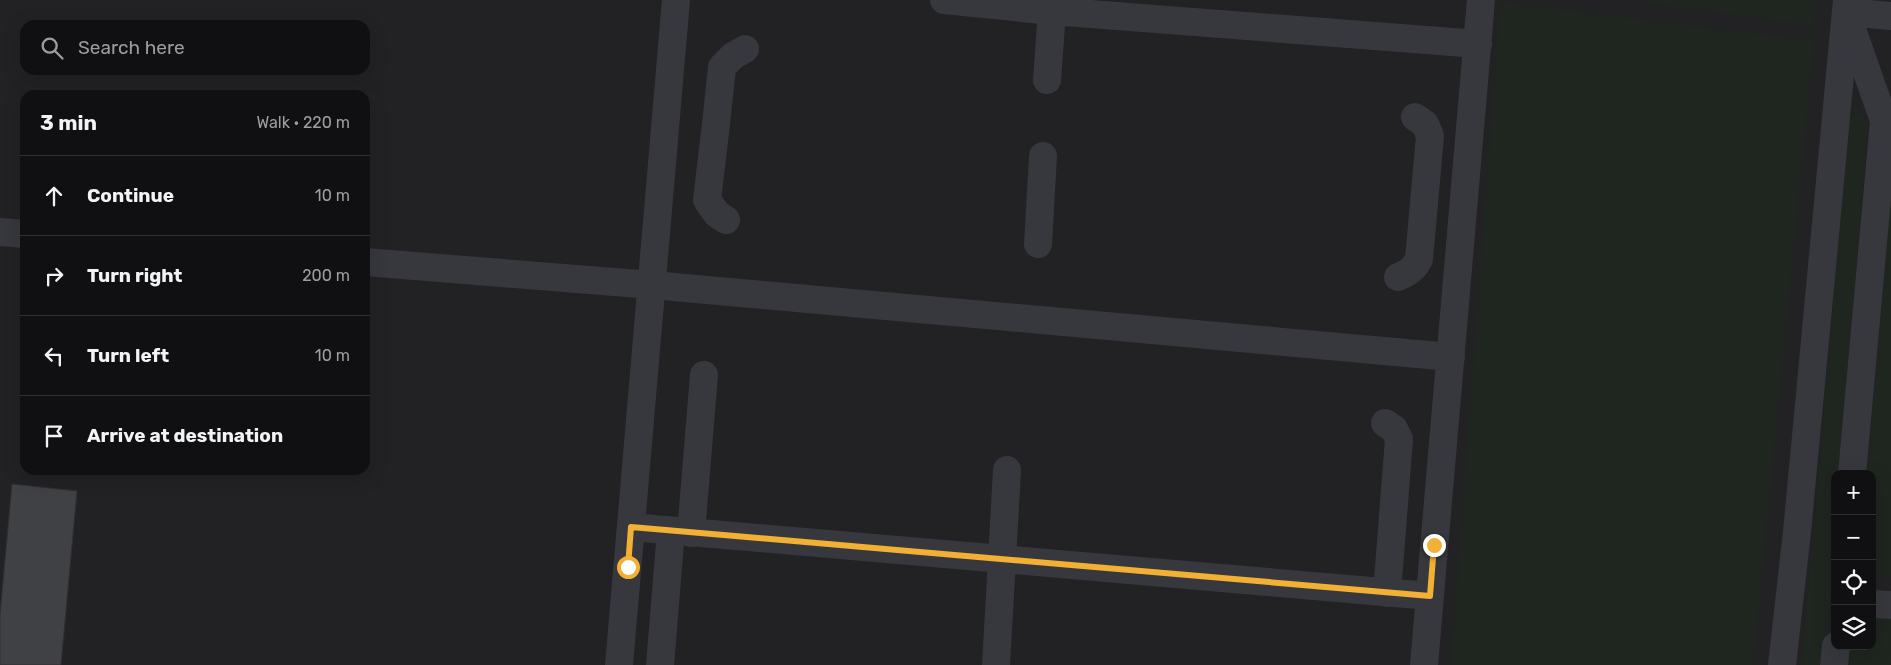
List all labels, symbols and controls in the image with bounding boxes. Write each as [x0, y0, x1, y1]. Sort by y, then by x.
search box [20, 20, 370, 75]
icon: search [38, 34, 66, 62]
text: Search here [78, 36, 185, 59]
text: 3 min [40, 110, 97, 135]
text: Walk · 220 m [257, 113, 350, 132]
icon: ahead [40, 182, 68, 210]
text: Continue [87, 184, 174, 207]
text: 10 m [315, 186, 350, 205]
icon: right [40, 262, 68, 290]
text: Turn right [87, 264, 182, 287]
text: 200 m [302, 266, 350, 285]
icon: left [40, 342, 68, 370]
text: Turn left [87, 344, 169, 367]
text: 10 m [315, 346, 350, 365]
icon: arrive [40, 422, 68, 450]
text: Arrive at destination [87, 424, 283, 447]
map controls [1831, 470, 1876, 650]
button: + [1831, 470, 1876, 515]
button: − [1831, 515, 1876, 560]
route end [1423, 534, 1446, 557]
route start [617, 556, 640, 579]
button: locate [1831, 560, 1876, 605]
button: layers [1831, 605, 1876, 650]

